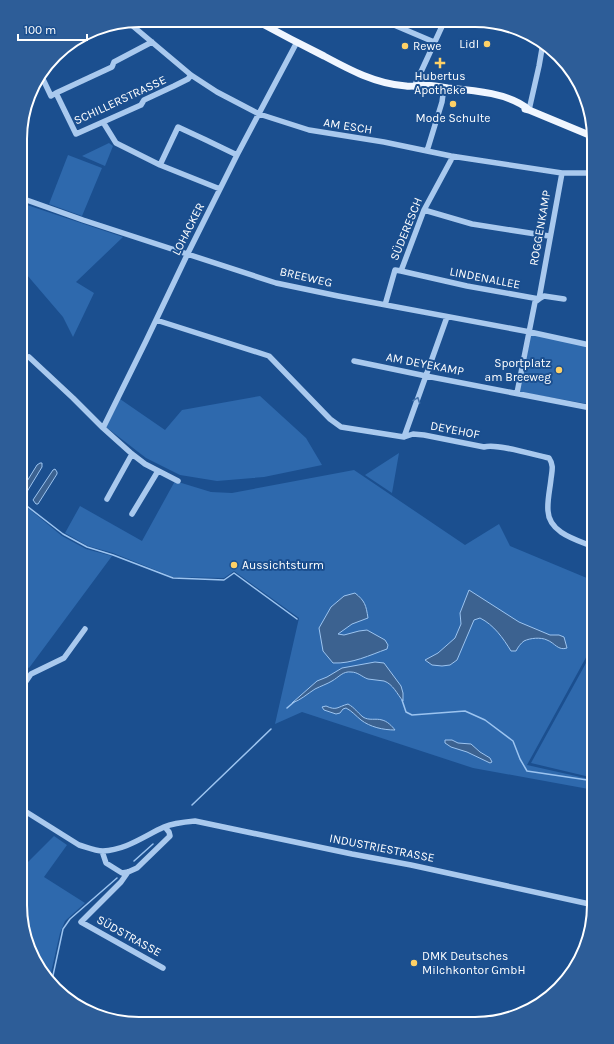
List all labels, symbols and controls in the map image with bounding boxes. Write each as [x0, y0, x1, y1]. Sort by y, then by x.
scale bar [18, 16, 87, 42]
text: 100 m [24, 23, 56, 37]
place label: Lidl [459, 37, 479, 51]
place label: Rewe [413, 39, 441, 53]
marker: Lidl [482, 39, 492, 49]
marker: Rewe [400, 41, 410, 51]
marker: Hubertus Apotheke [435, 58, 445, 68]
place label: Hubertus Apotheke [414, 69, 466, 97]
street label: SCHILLERSTRASSE [72, 73, 168, 127]
marker: Mode Schulte [448, 99, 458, 109]
place label: Mode Schulte [416, 111, 490, 125]
street label: AM ESCH [323, 115, 373, 137]
street label: ROGGENKAMP [526, 189, 554, 267]
street label: SÜDERESCH [387, 196, 425, 262]
street label: LOHACKER [169, 200, 207, 258]
street label: BREEWEG [278, 264, 334, 290]
street label: LINDENALLEE [448, 264, 522, 292]
street label: AM DEYEKAMP [385, 350, 465, 378]
place label: Sportplatz am Breeweg [485, 356, 551, 384]
marker: Sportplatz am Breeweg [554, 365, 564, 375]
one-way arrow [412, 397, 421, 404]
street label: DEYEHOF [429, 418, 481, 442]
place label: Aussichtsturm [242, 558, 324, 572]
marker: Aussichtsturm [229, 560, 239, 570]
street label: INDUSTRIESTRASSE [328, 831, 436, 865]
street label: SÜDSTRASSE [94, 912, 164, 960]
place label: DMK Deutsches Milchkontor GmbH [422, 949, 525, 977]
marker: DMK Deutsches Milchkontor GmbH [409, 958, 419, 968]

